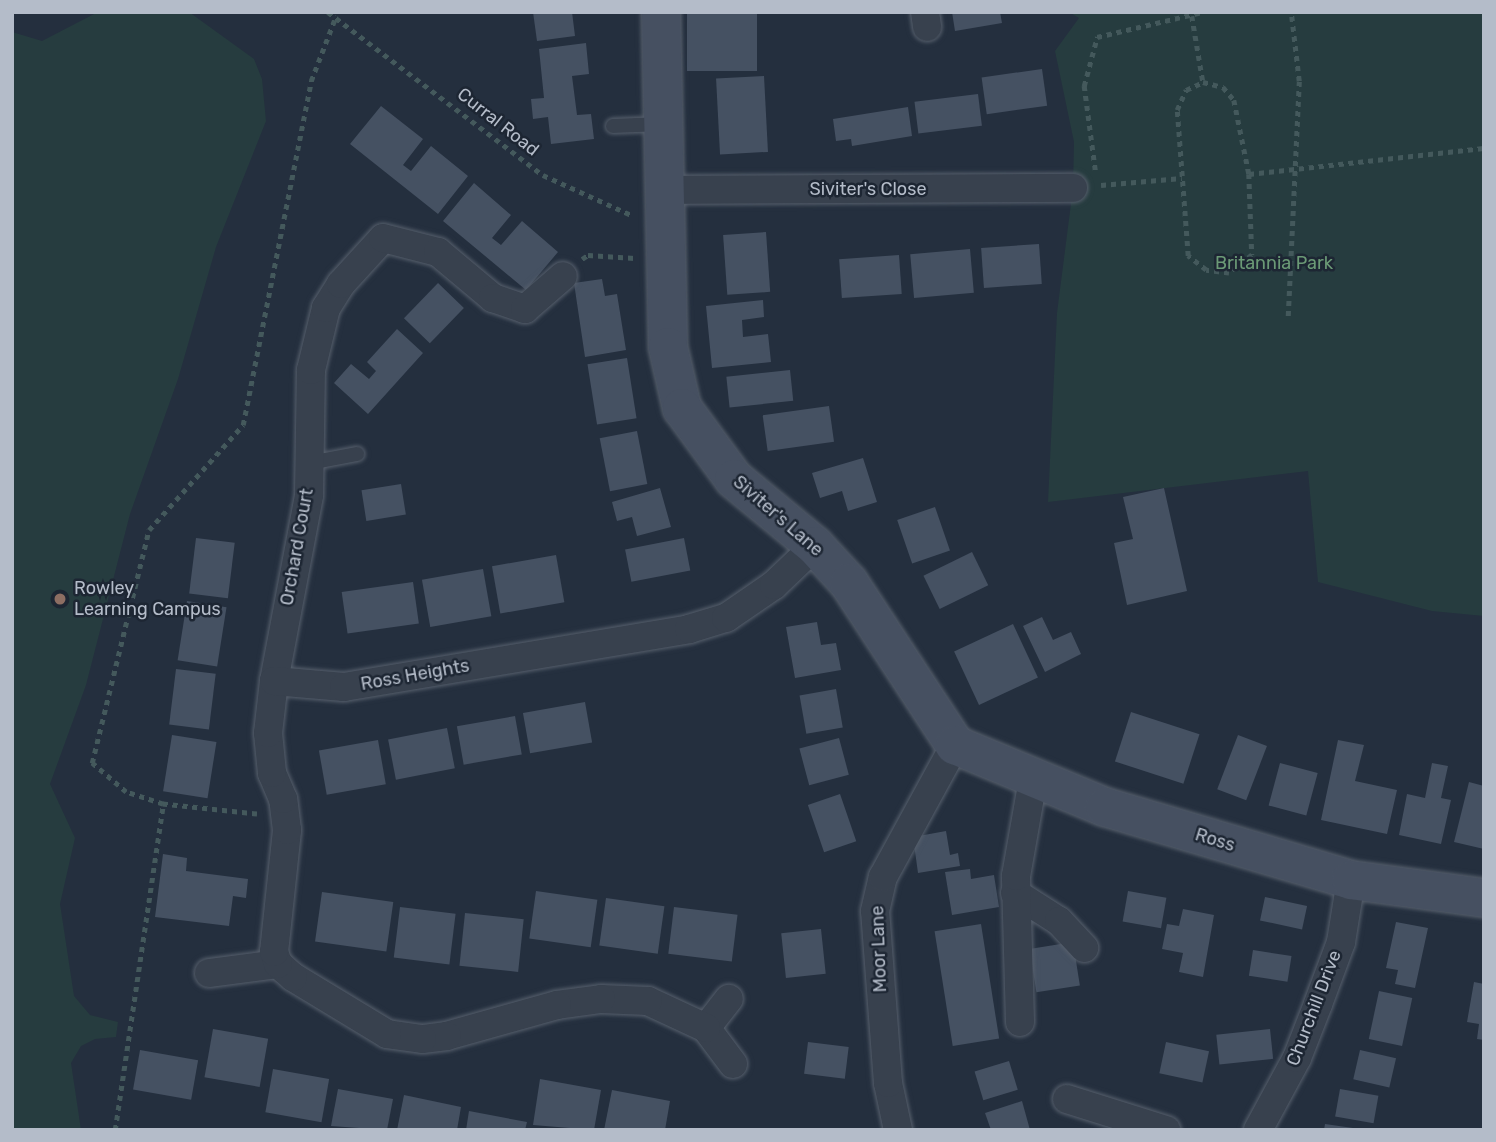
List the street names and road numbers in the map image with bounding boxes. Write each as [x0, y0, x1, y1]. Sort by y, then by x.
street label: Curral Road [453, 83, 543, 161]
street label: Siviter's Close [810, 178, 926, 200]
street label: Siviter's Lane [729, 471, 827, 561]
street label: Orchard Court [276, 487, 318, 607]
street label: Ross Heights [359, 655, 471, 695]
street label: Ross [1193, 824, 1237, 856]
street label: Moor Lane [867, 905, 891, 993]
street label: Churchill Drive [1282, 947, 1346, 1069]

